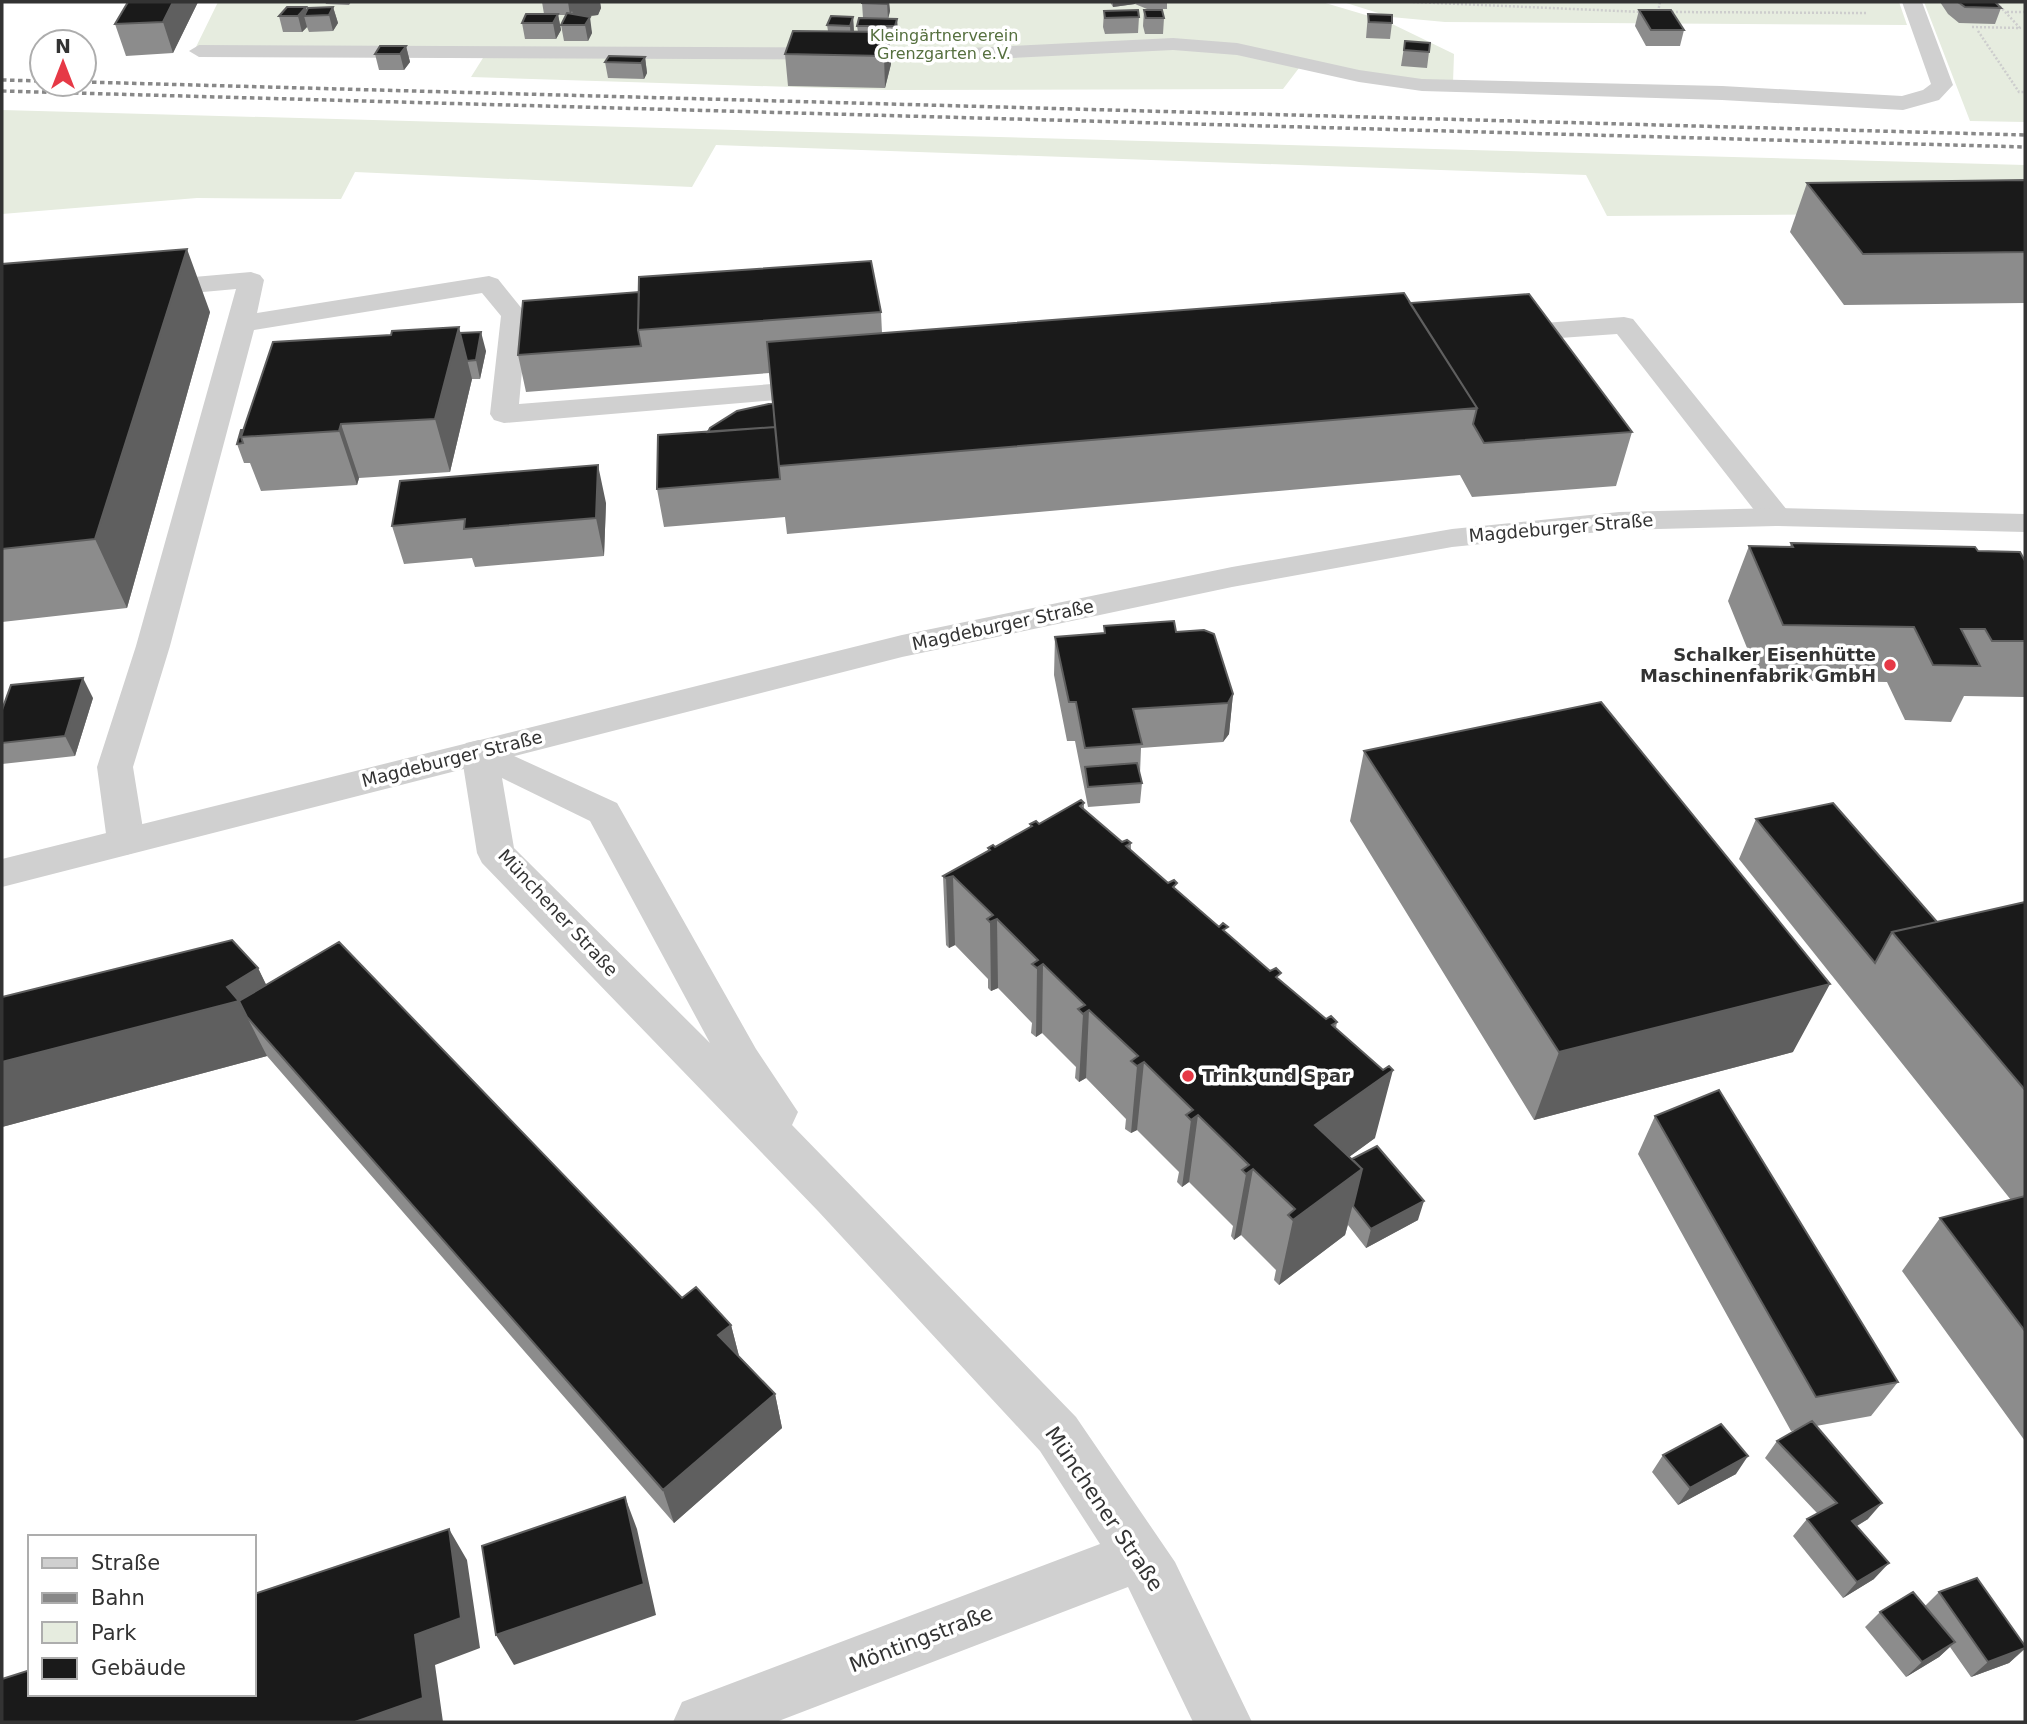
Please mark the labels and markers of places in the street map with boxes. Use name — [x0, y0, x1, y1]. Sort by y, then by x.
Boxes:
place label: Schalker Eisenhütte Maschinenfabrik GmbH — [1640, 644, 1876, 686]
marker: Schalker Eisenhütte Maschinenfabrik GmbH — [1882, 657, 1898, 673]
place label: Trink und Spar — [1202, 1065, 1350, 1086]
marker: Trink und Spar — [1180, 1068, 1196, 1084]

